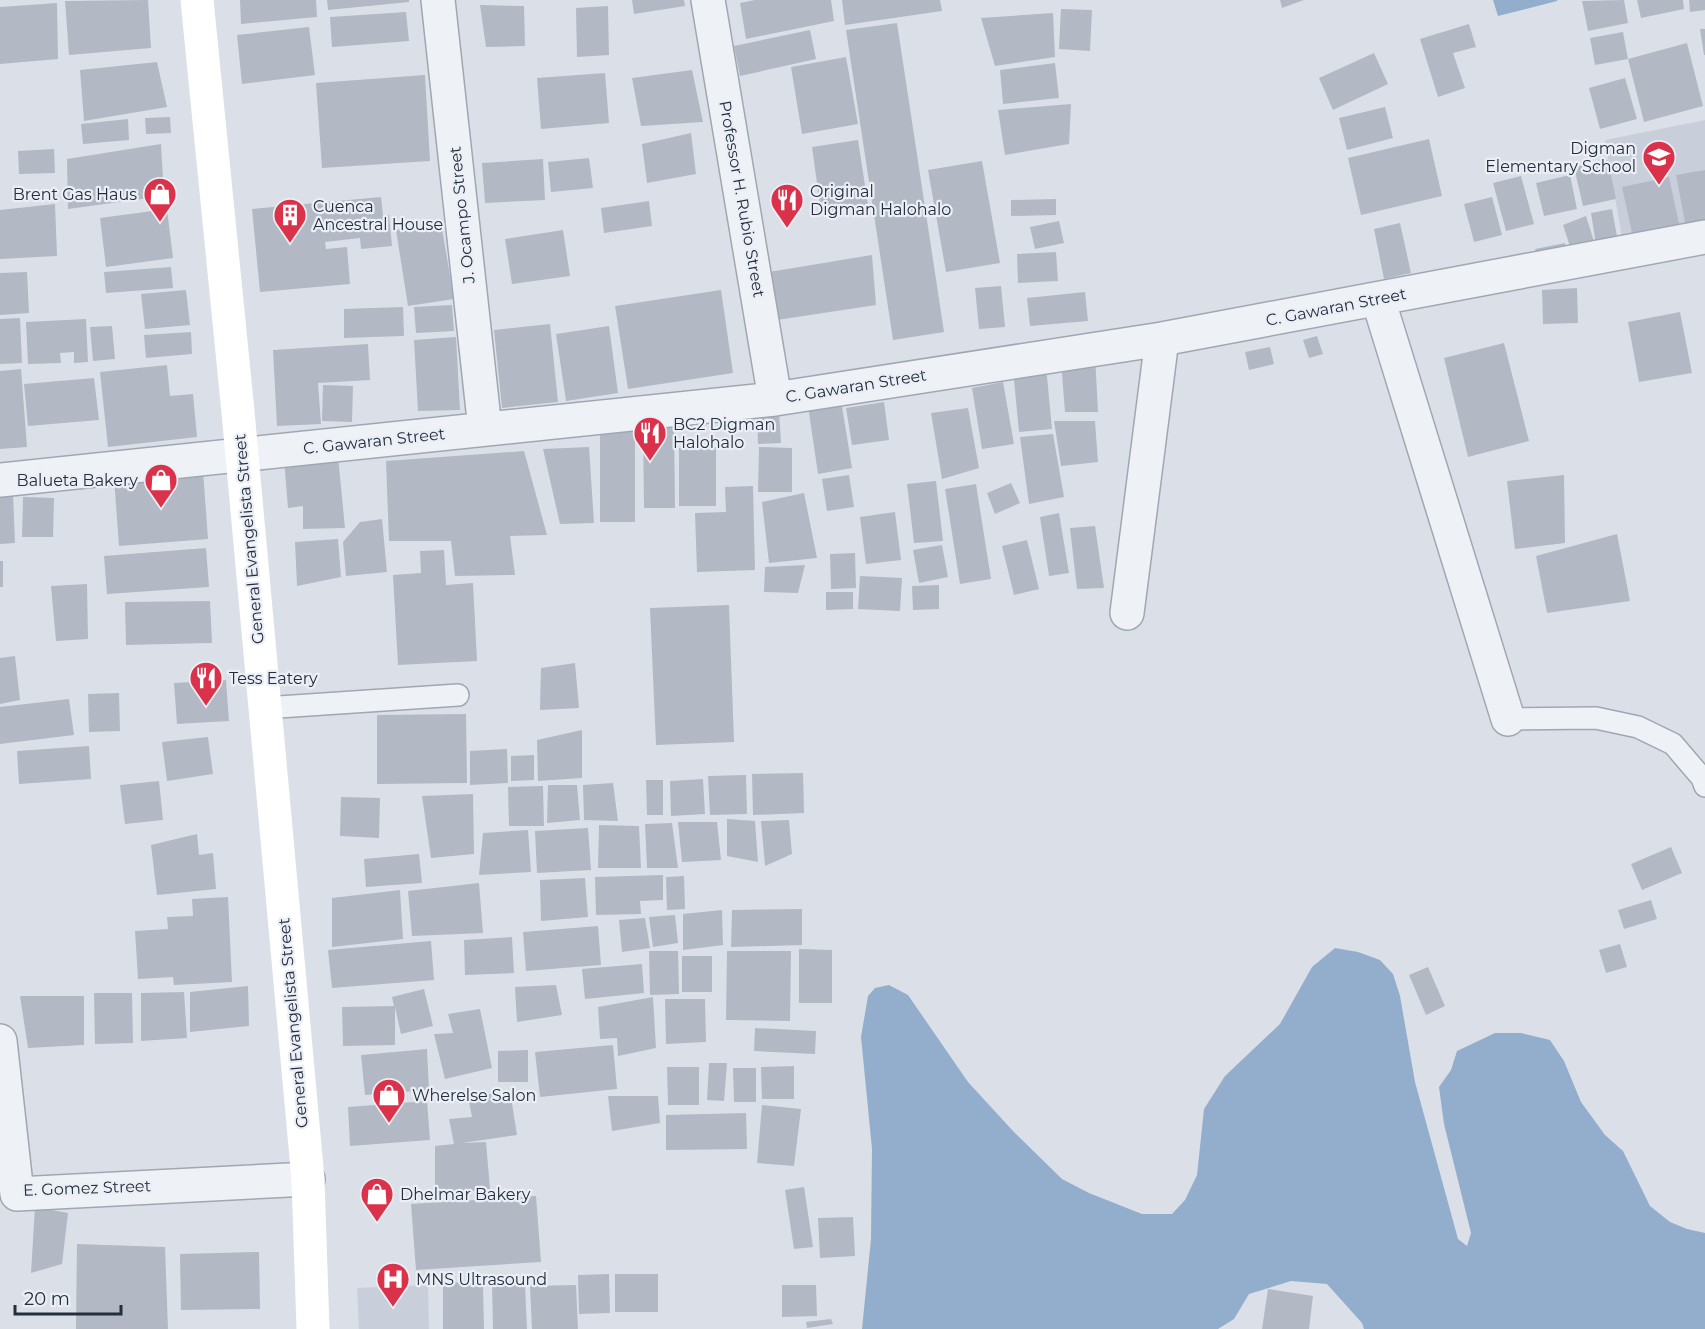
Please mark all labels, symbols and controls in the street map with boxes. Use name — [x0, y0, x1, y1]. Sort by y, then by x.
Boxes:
street label: Professor H. Rubio Street — [715, 99, 769, 299]
place label: Digman Elementary School — [1485, 139, 1636, 176]
school or university icon: Digman Elementary School — [1641, 139, 1677, 186]
street label: J. Ocampo Street — [445, 145, 479, 285]
shop icon: Brent Gas Haus — [142, 176, 178, 223]
restaurant icon: Original Digman Halohalo — [769, 182, 805, 229]
place label: Original Digman Halohalo — [810, 182, 951, 219]
place label: Brent Gas Haus — [13, 185, 137, 204]
building icon: Cuenca Ancestral House — [272, 197, 308, 244]
place label: Cuenca Ancestral House — [313, 197, 443, 234]
street label: C. Gawaran Street — [1264, 284, 1408, 330]
street label: C. Gawaran Street — [784, 365, 928, 407]
restaurant icon: BC2 Digman Halohalo — [632, 415, 668, 462]
place label: BC2 Digman Halohalo — [673, 415, 775, 452]
street label: C. Gawaran Street — [302, 424, 446, 458]
street label: General Evangelista Street — [230, 433, 268, 645]
shop icon: Balueta Bakery — [143, 462, 179, 509]
place label: Balueta Bakery — [17, 471, 138, 490]
restaurant icon: Tess Eatery — [188, 660, 224, 707]
place label: Tess Eatery — [229, 669, 318, 688]
street label: General Evangelista Street — [274, 917, 312, 1129]
shop icon: Wherelse Salon — [371, 1077, 407, 1124]
place label: Wherelse Salon — [412, 1086, 536, 1105]
street label: E. Gomez Street — [23, 1176, 152, 1200]
shop icon: Dhelmar Bakery — [359, 1176, 395, 1223]
place label: Dhelmar Bakery — [400, 1185, 531, 1204]
hospital icon: MNS Ultrasound — [375, 1261, 411, 1308]
place label: MNS Ultrasound — [416, 1270, 547, 1289]
scale bar — [15, 1278, 122, 1316]
text: 20 m — [24, 1288, 70, 1310]

